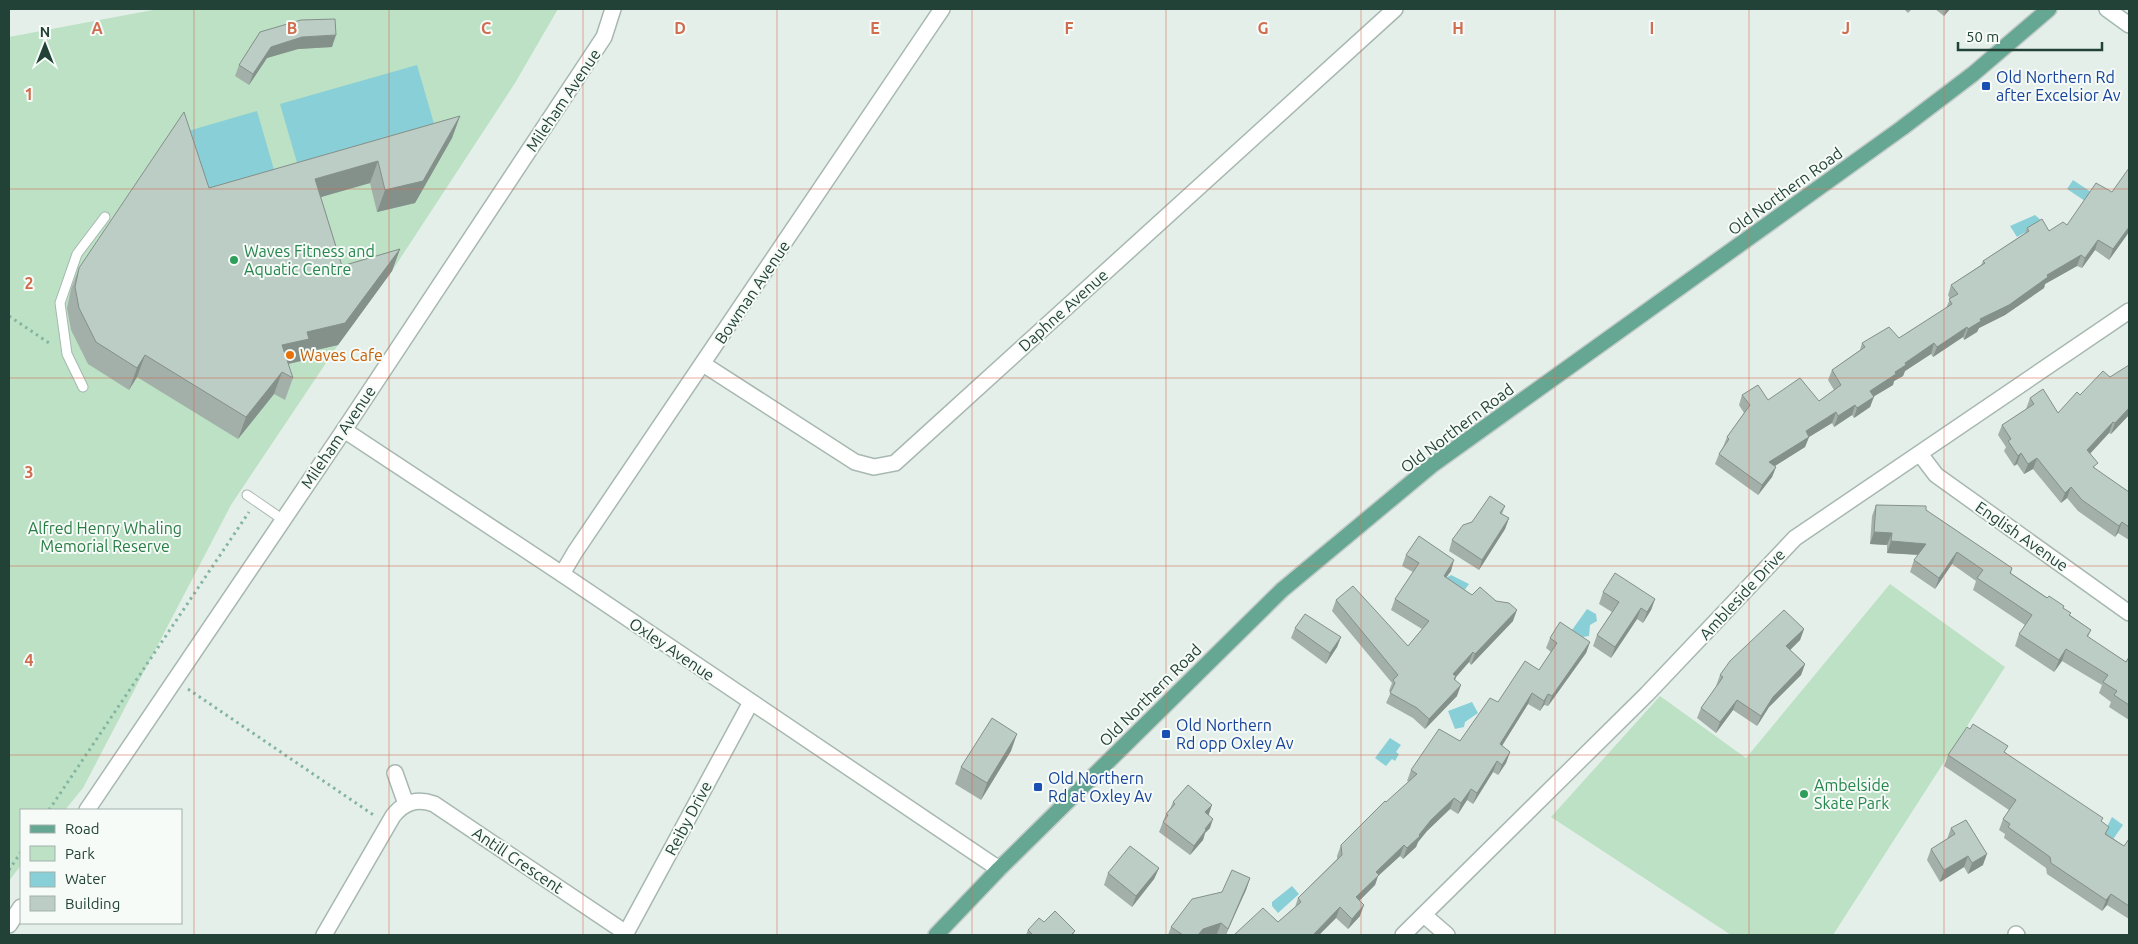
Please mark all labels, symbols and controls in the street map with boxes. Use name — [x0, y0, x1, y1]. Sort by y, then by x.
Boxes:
text: A — [91, 19, 103, 37]
text: B — [287, 19, 297, 37]
text: C — [481, 19, 491, 37]
text: D — [674, 19, 686, 37]
text: E — [870, 19, 880, 37]
text: F — [1065, 19, 1074, 37]
text: G — [1257, 19, 1269, 37]
text: H — [1452, 19, 1464, 37]
text: I — [1650, 19, 1654, 37]
text: J — [1842, 19, 1850, 37]
north arrow — [20, 20, 70, 70]
scale bar — [1958, 20, 2102, 52]
text: N — [40, 24, 50, 40]
text: 50 m — [1966, 28, 1999, 45]
street label: Mileham Avenue — [522, 45, 604, 155]
place label: Old Northern Rd after Excelsior Av — [1996, 68, 2121, 104]
marker: Old Northern Rd after Excelsior Av — [1980, 80, 1992, 92]
text: 1 — [24, 85, 34, 103]
street label: Old Northern Road — [1725, 144, 1845, 238]
street label: Bowman Avenue — [711, 237, 793, 347]
place label: Waves Fitness and Aquatic Centre — [244, 242, 375, 278]
marker: Waves Fitness and Aquatic Centre — [228, 254, 240, 266]
street label: Daphne Avenue — [1015, 265, 1111, 355]
text: 2 — [24, 274, 34, 292]
place label: Waves Cafe — [300, 346, 383, 364]
marker: Waves Cafe — [284, 349, 296, 361]
street label: Old Northern Road — [1397, 380, 1517, 476]
street label: Mileham Avenue — [297, 382, 379, 492]
text: 3 — [24, 463, 34, 481]
street label: English Avenue — [1972, 497, 2072, 575]
park label: Alfred Henry Whaling Memorial Reserve — [28, 519, 182, 555]
street label: Ambleside Drive — [1695, 545, 1789, 643]
street label: Oxley Avenue — [626, 614, 718, 684]
street label: Old Northern Road — [1095, 640, 1205, 750]
text: 4 — [24, 651, 34, 669]
place label: Old Northern Rd opp Oxley Av — [1176, 716, 1294, 752]
marker: Old Northern Rd opp Oxley Av — [1160, 728, 1172, 740]
place label: Old Northern Rd at Oxley Av — [1048, 769, 1152, 805]
place label: Ambelside Skate Park — [1814, 776, 1890, 812]
street label: Reiby Drive — [661, 778, 715, 858]
marker: Old Northern Rd at Oxley Av — [1032, 781, 1044, 793]
marker: Ambelside Skate Park — [1798, 788, 1810, 800]
legend — [20, 809, 182, 924]
text: Road — [65, 820, 100, 837]
street label: Antill Crescent — [469, 823, 567, 897]
text: Park — [65, 845, 95, 862]
text: Water — [65, 870, 106, 887]
text: Building — [65, 895, 120, 912]

